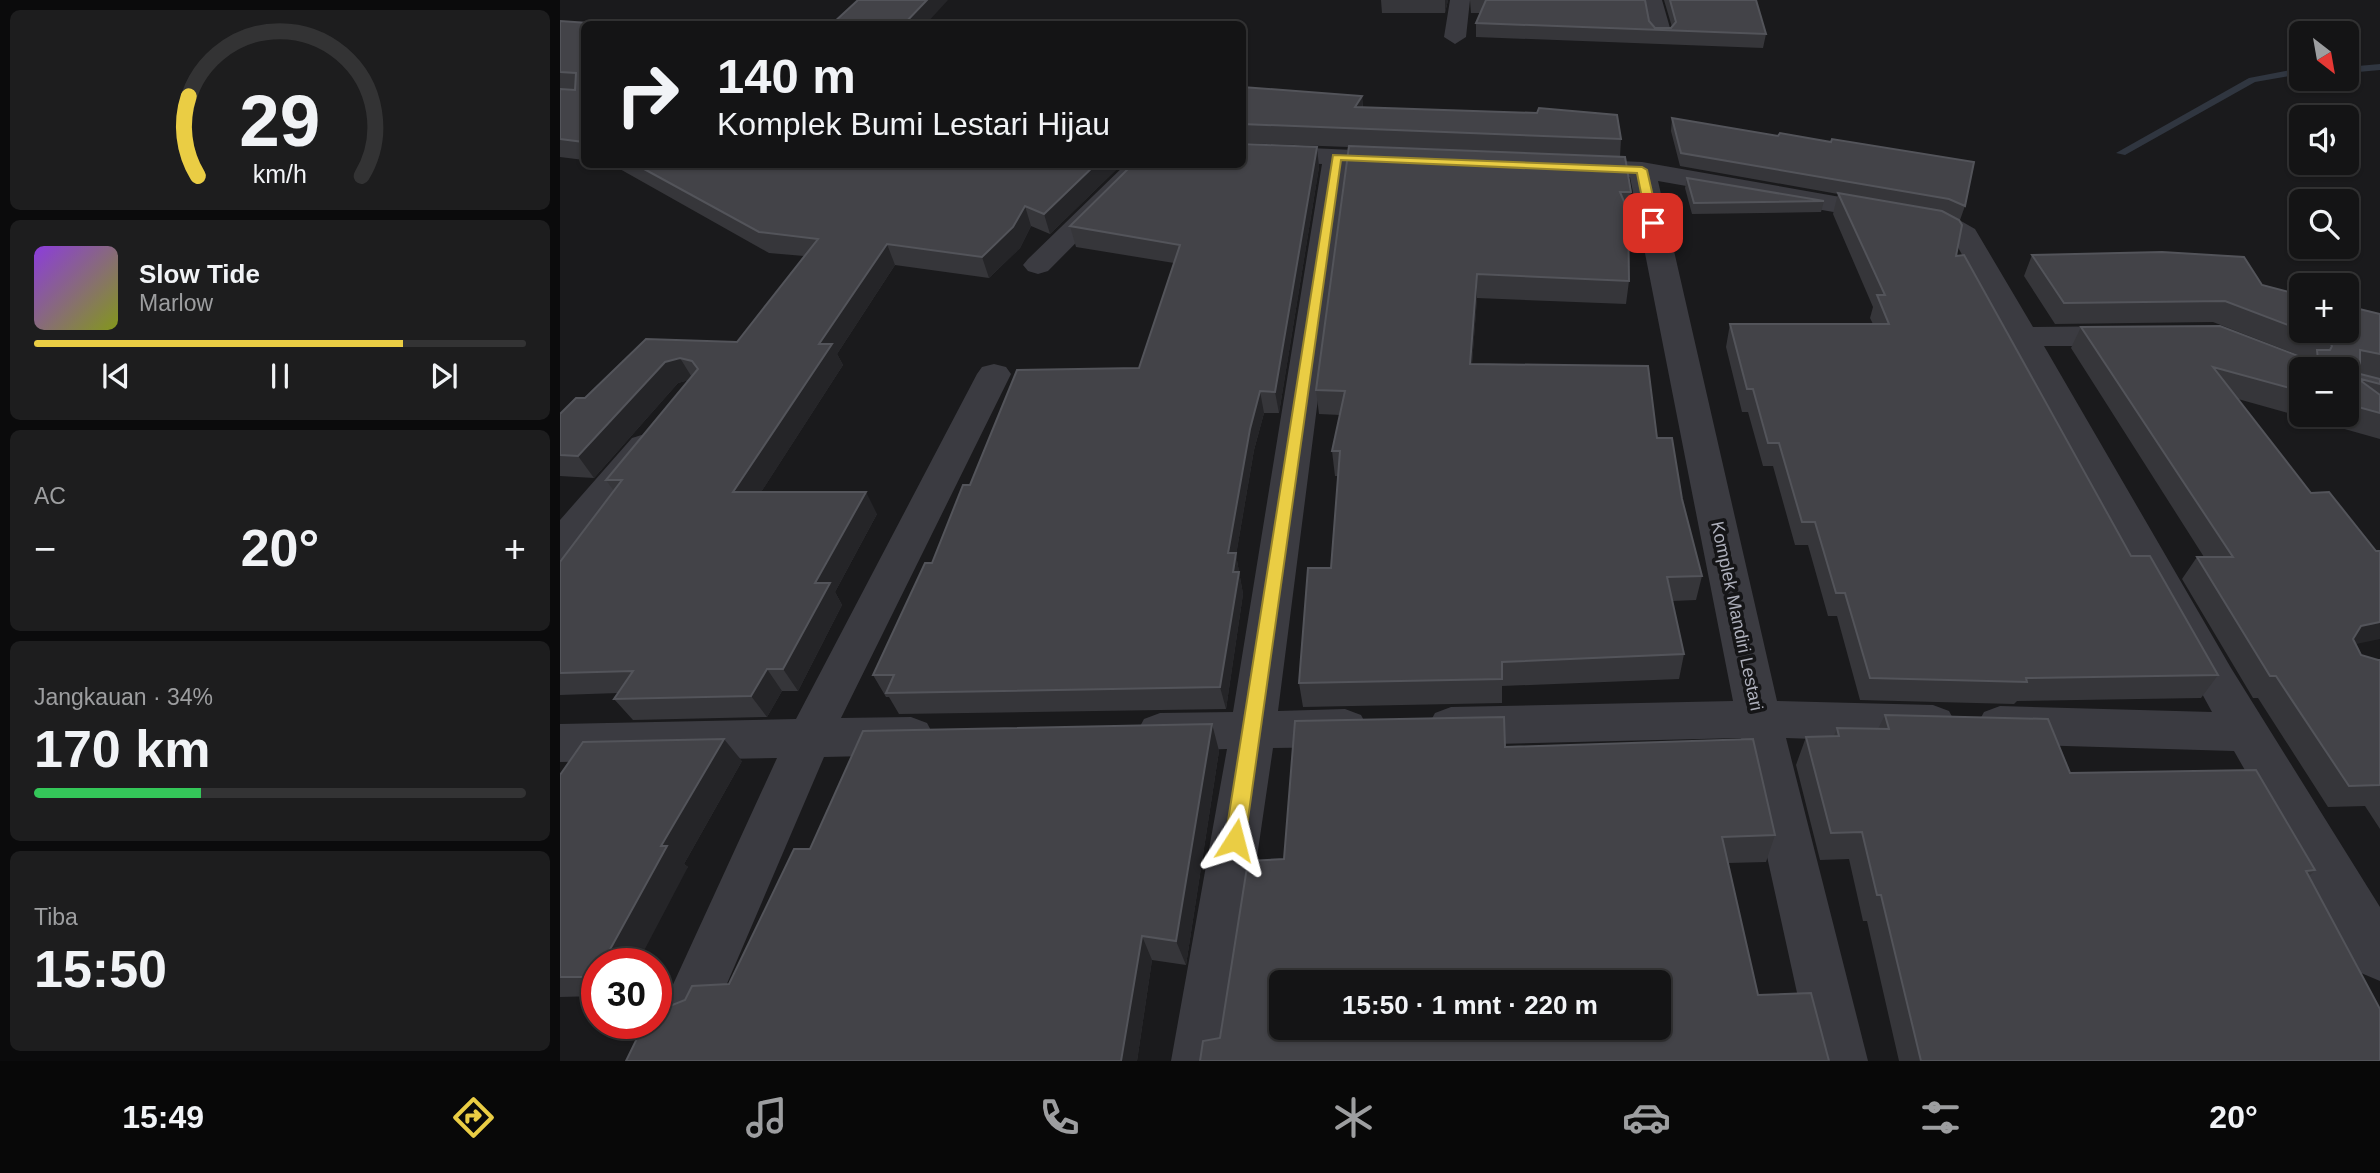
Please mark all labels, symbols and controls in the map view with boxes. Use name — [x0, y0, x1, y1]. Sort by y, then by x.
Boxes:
north arrow — [2289, 21, 2359, 91]
map controls — [2289, 21, 2359, 427]
icon: right — [602, 49, 693, 140]
text: 140 m — [717, 49, 856, 103]
text: 29 — [240, 80, 320, 161]
button: sound — [2289, 105, 2359, 175]
text: Komplek Bumi Lestari Hijau — [717, 106, 1110, 142]
text: km/h — [253, 160, 307, 188]
button: search — [2289, 189, 2359, 259]
pin — [1623, 193, 1683, 253]
icon: arrive — [1634, 204, 1672, 242]
text: Slow Tide — [139, 259, 260, 289]
button: + — [2289, 273, 2359, 343]
text: Marlow — [139, 290, 213, 316]
icon: previous — [97, 357, 135, 395]
icon: pause — [261, 357, 299, 395]
icon: next — [425, 357, 463, 395]
button: − — [2289, 357, 2359, 427]
text: AC — [34, 483, 66, 509]
text: 20° — [241, 519, 319, 577]
street label: Komplek Mandiri Lestari — [1707, 519, 1767, 713]
text: − — [34, 528, 56, 570]
text: + — [504, 528, 526, 570]
text: Jangkauan · 34% — [34, 684, 213, 710]
text: 170 km — [34, 720, 210, 778]
position arrow — [1198, 803, 1272, 877]
text: Tiba — [34, 904, 78, 930]
text: 15:50 — [34, 940, 167, 998]
speed limit sign: 30 — [581, 948, 672, 1039]
text: 15:50 · 1 mnt · 220 m — [1342, 990, 1598, 1020]
icon: directions — [449, 1093, 498, 1142]
icon: music — [742, 1093, 791, 1142]
icon: phone — [1035, 1093, 1084, 1142]
icon: climate — [1329, 1093, 1378, 1142]
icon: car — [1622, 1093, 1671, 1142]
icon: filters — [1916, 1093, 1965, 1142]
text: 15:49 — [122, 1099, 204, 1135]
text: 20° — [2209, 1099, 2258, 1135]

